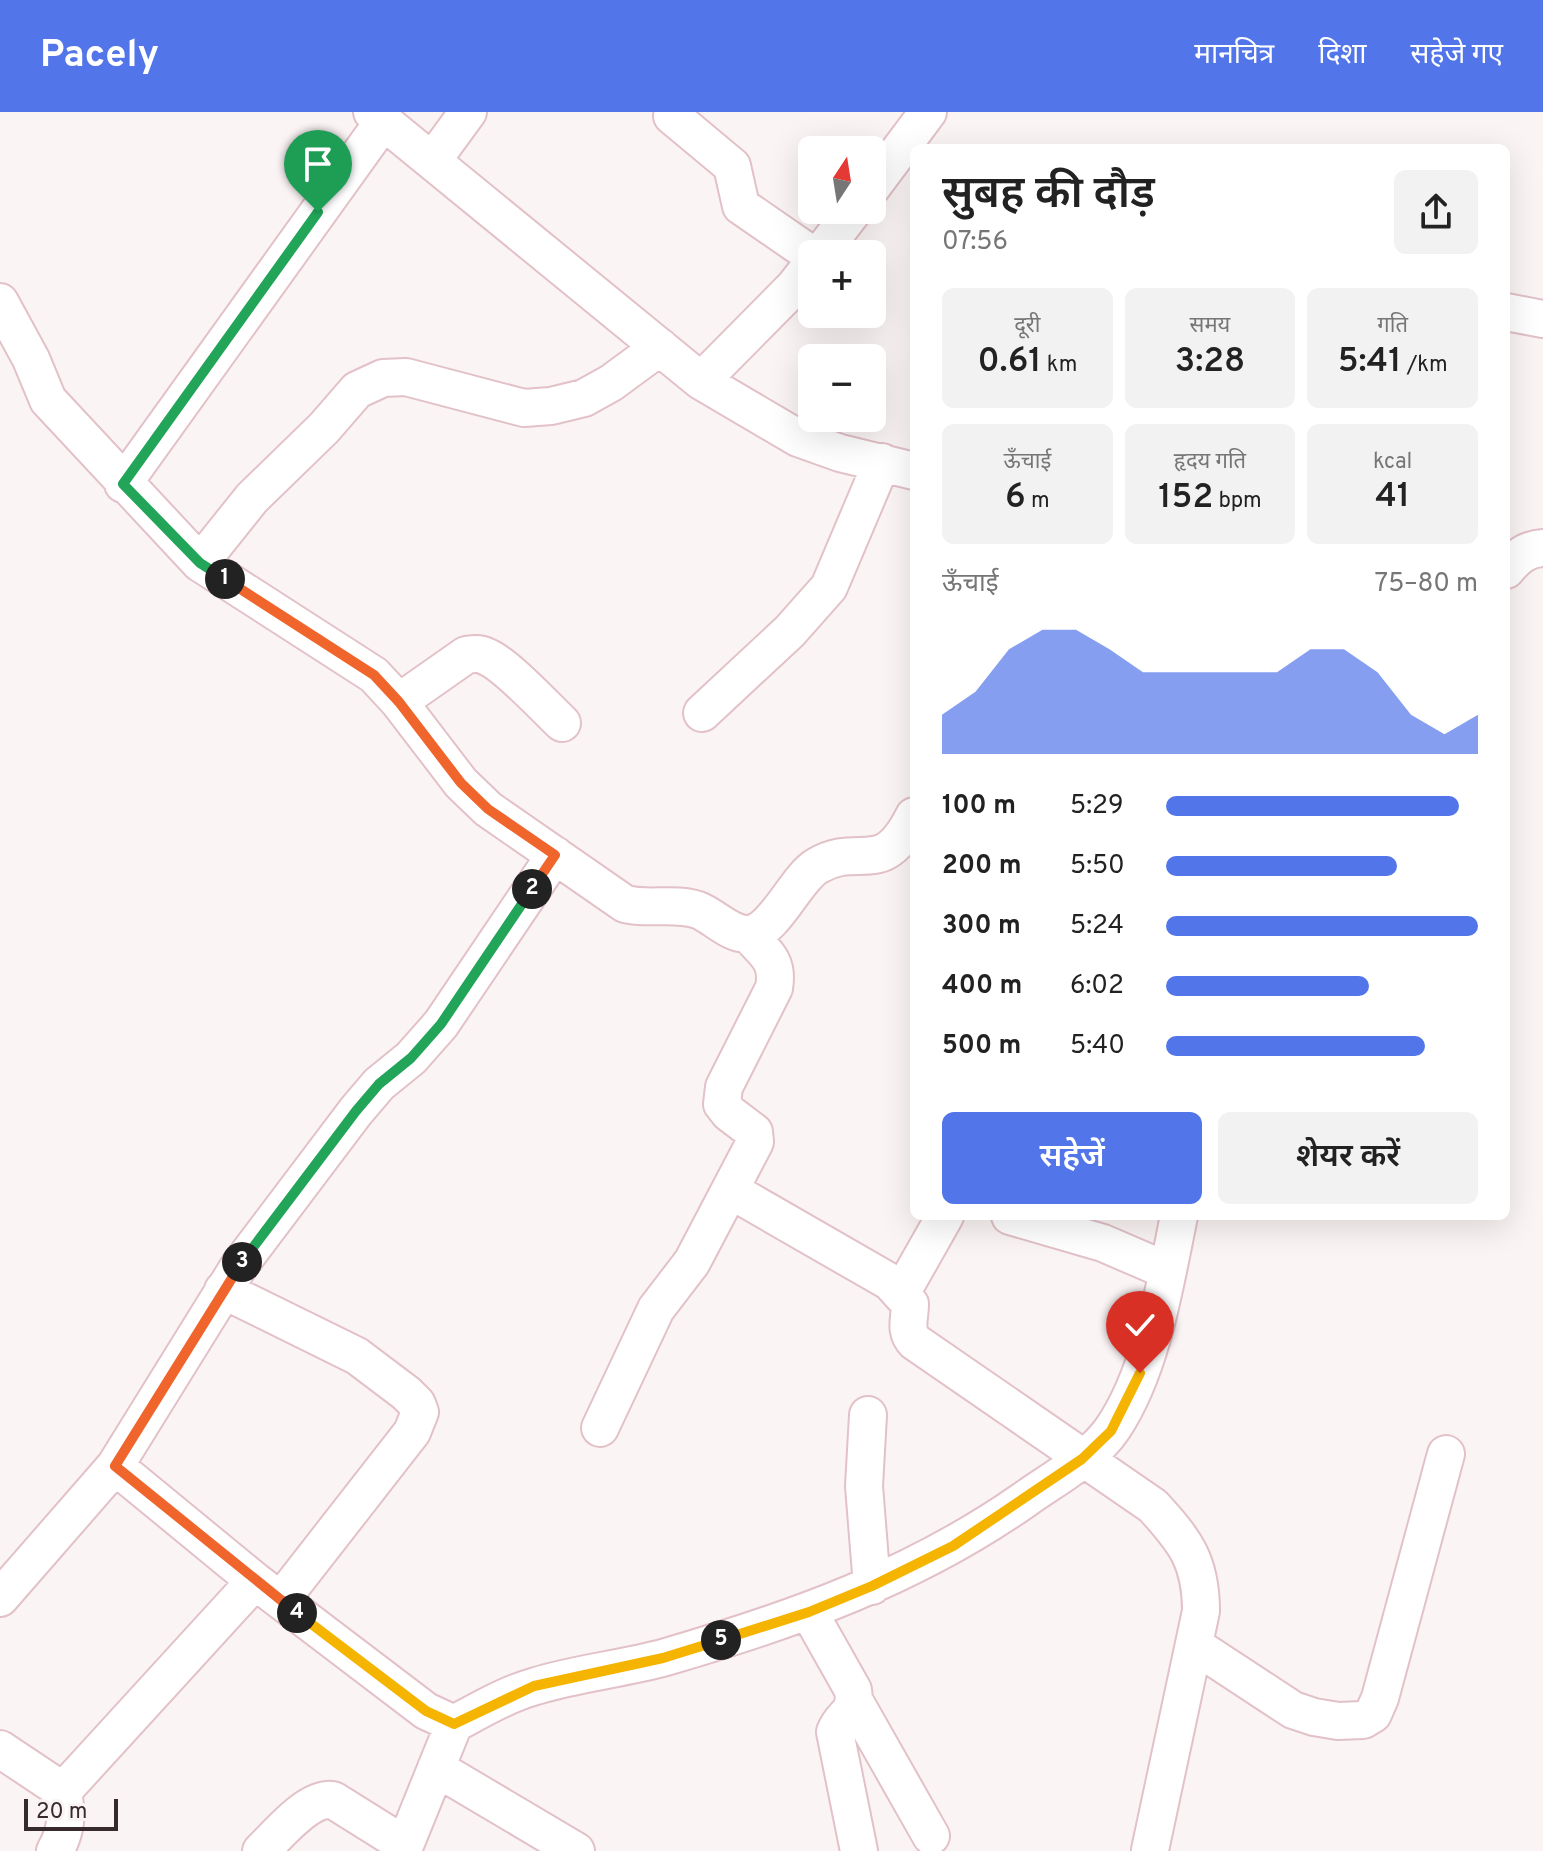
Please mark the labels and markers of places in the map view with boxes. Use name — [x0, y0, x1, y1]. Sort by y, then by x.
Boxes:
pin — [284, 130, 352, 212]
pin: 1 — [205, 559, 245, 599]
pin: 2 — [512, 869, 552, 909]
pin: 3 — [222, 1242, 262, 1282]
pin — [1106, 1291, 1174, 1373]
pin: 4 — [277, 1593, 317, 1633]
pin: 5 — [701, 1620, 741, 1660]

